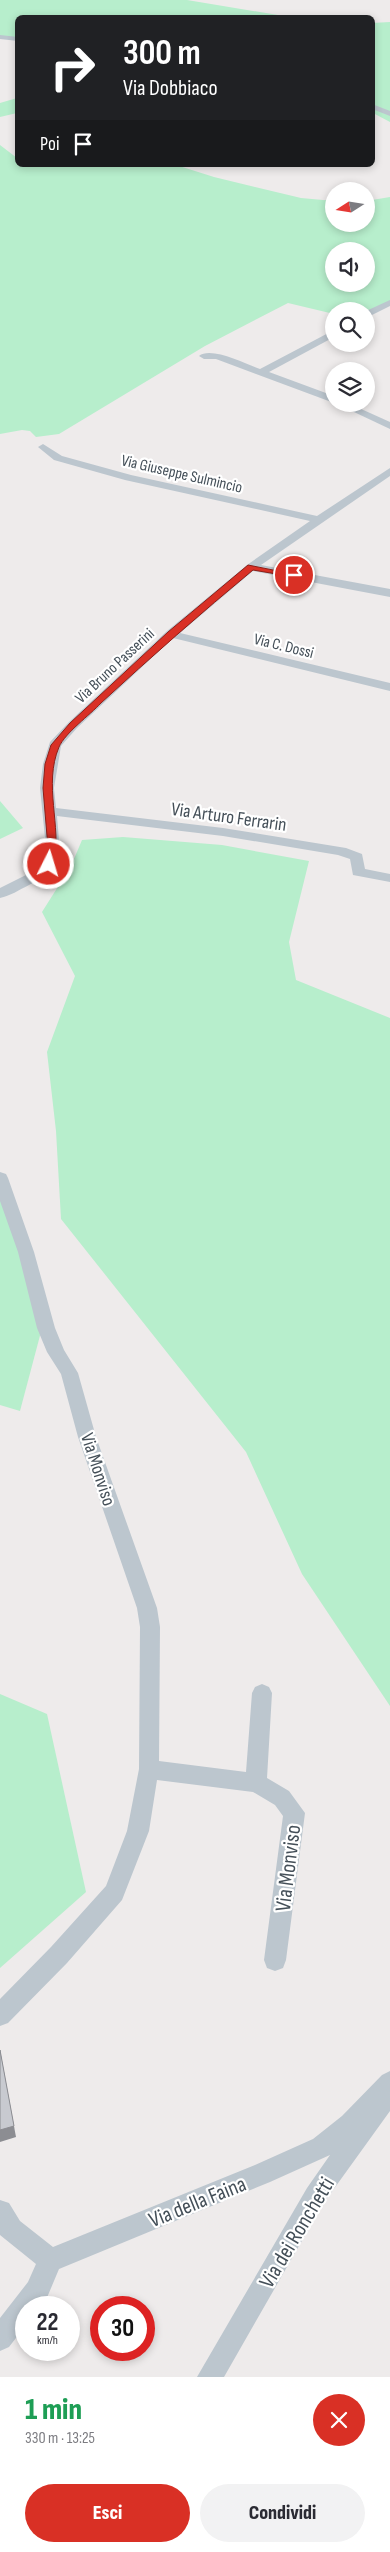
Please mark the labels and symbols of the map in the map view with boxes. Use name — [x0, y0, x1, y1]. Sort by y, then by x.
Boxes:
north arrow — [325, 182, 375, 232]
street label: Via Giuseppe Sulmincio — [119, 451, 244, 498]
pin — [273, 554, 315, 596]
street label: Via Bruno Passerini — [72, 625, 159, 708]
street label: Via C. Dossi — [252, 630, 316, 663]
street label: Via Arturo Ferrarin — [170, 798, 288, 837]
position arrow — [22, 837, 74, 889]
street label: Via Monviso — [75, 1430, 120, 1509]
street label: Via Monviso — [270, 1823, 307, 1913]
street label: Via della Faina — [145, 2171, 250, 2234]
street label: Via dei Ronchetti — [254, 2172, 341, 2293]
speed limit sign: 30 — [90, 2296, 155, 2361]

